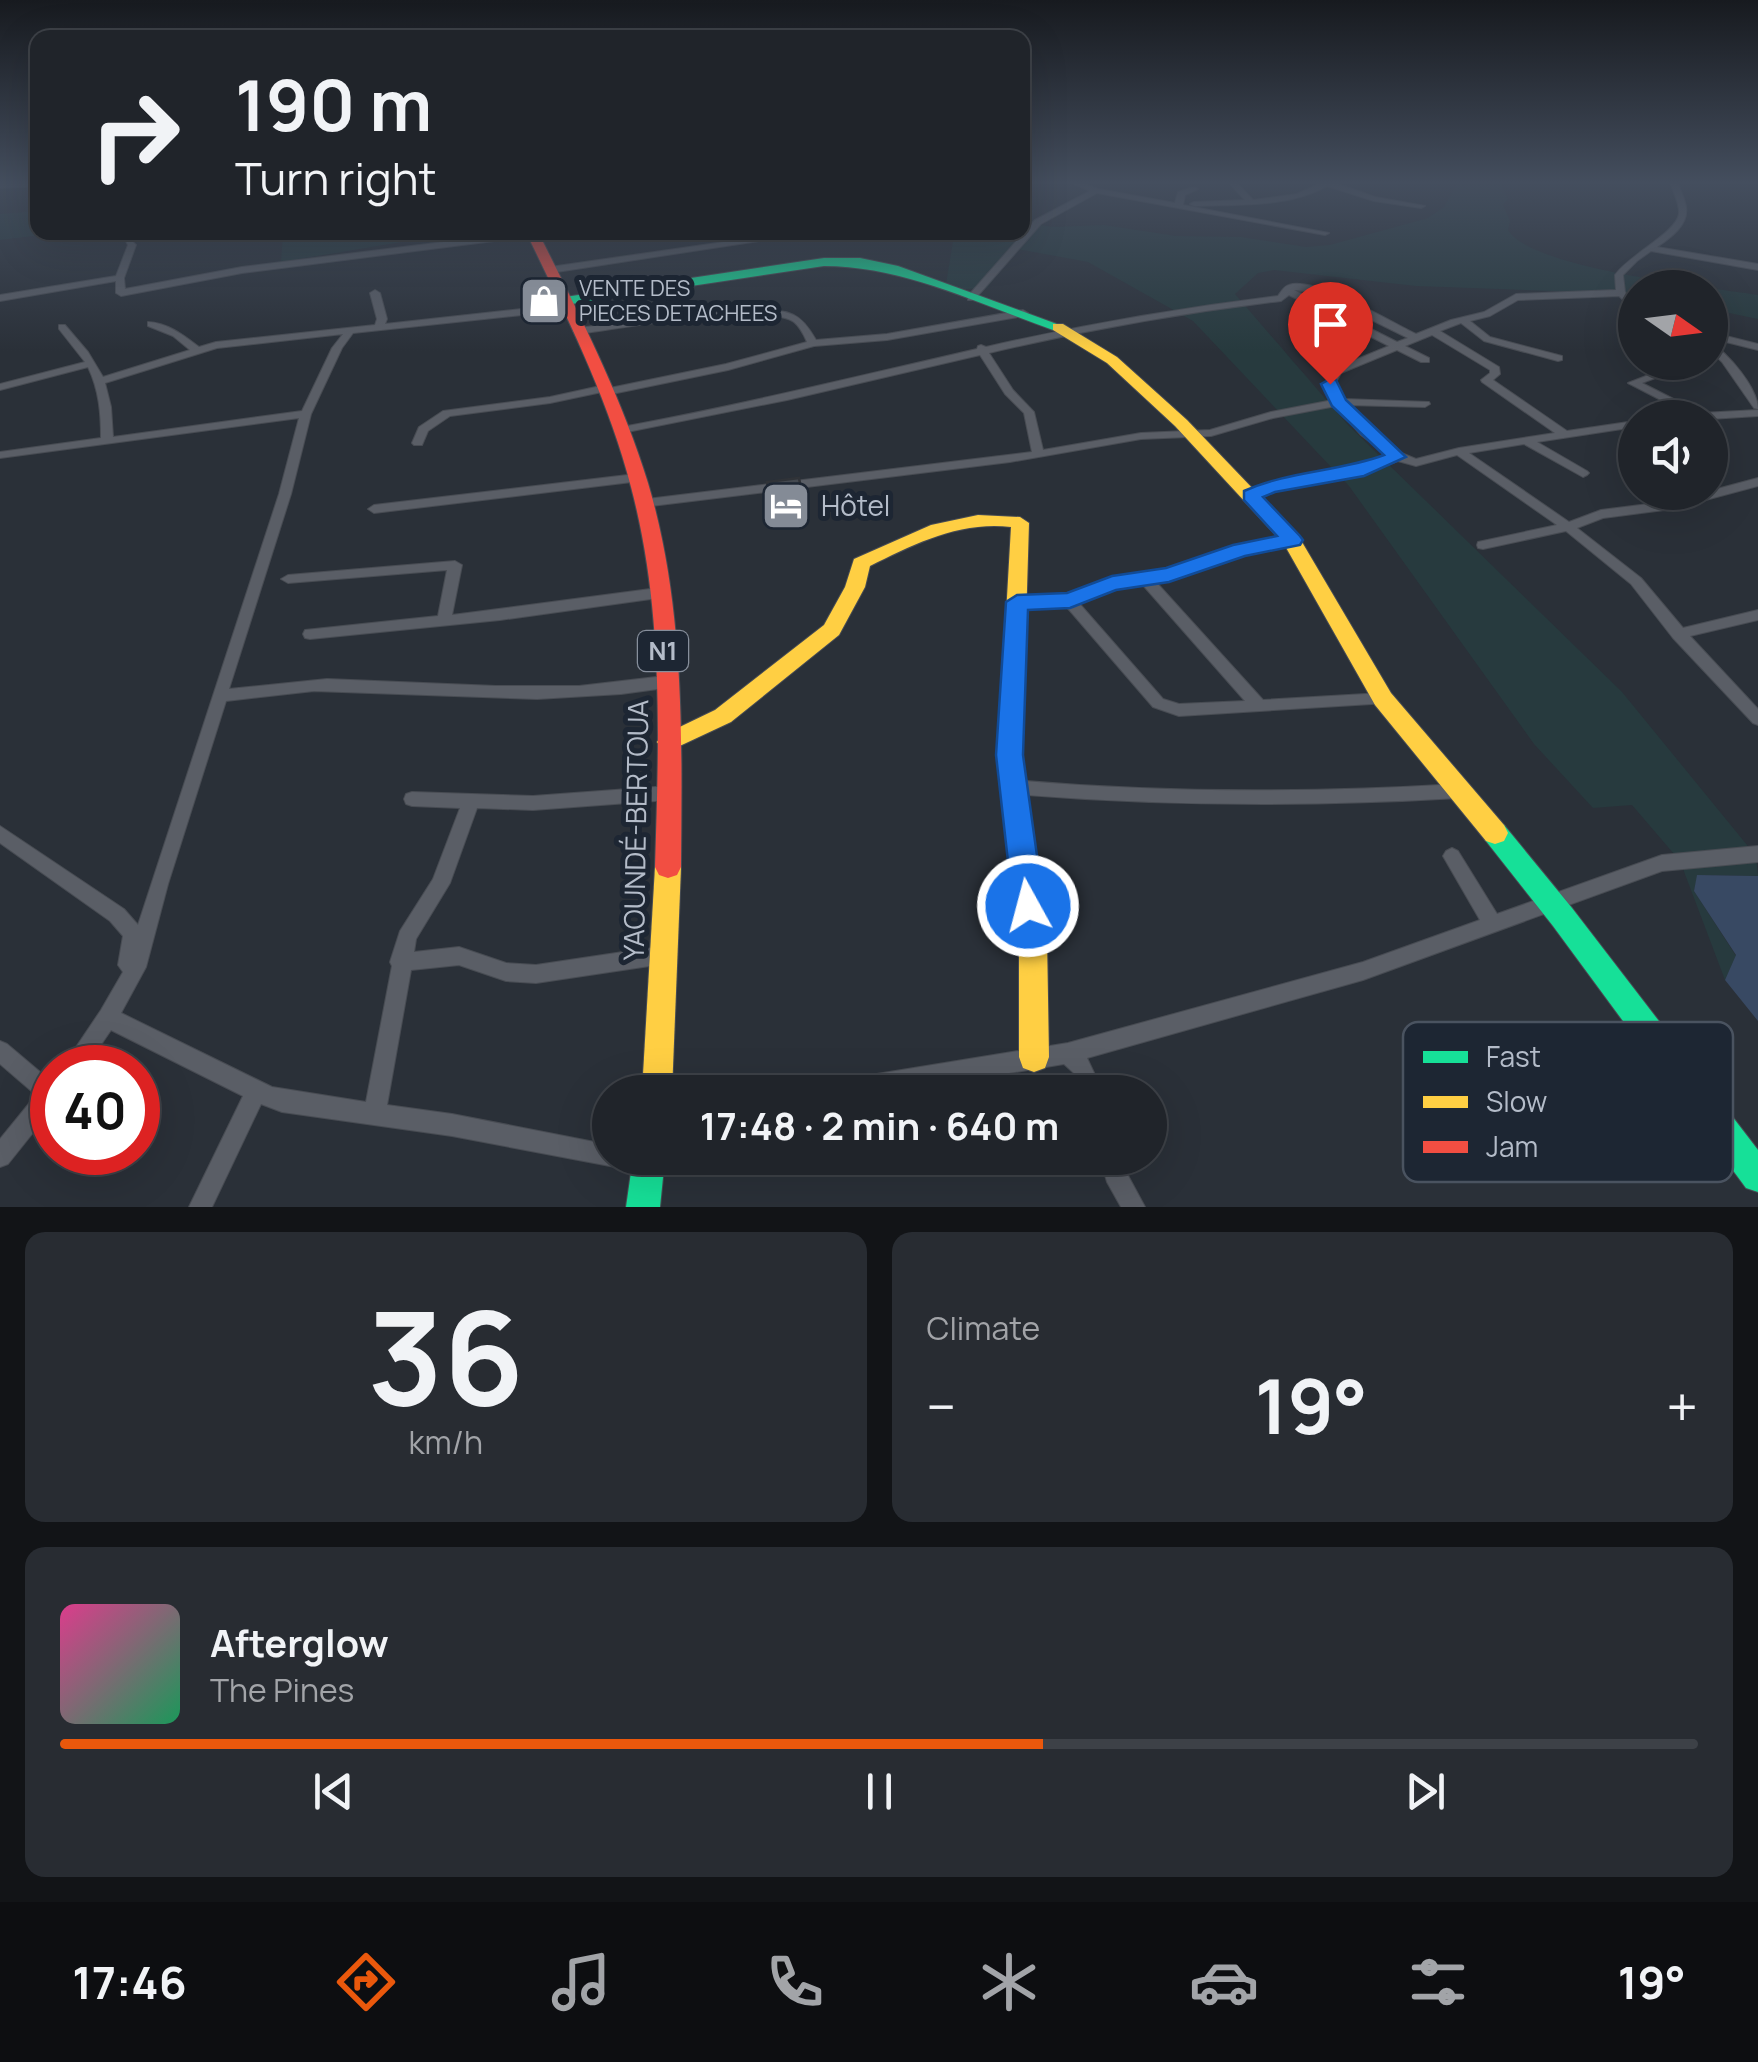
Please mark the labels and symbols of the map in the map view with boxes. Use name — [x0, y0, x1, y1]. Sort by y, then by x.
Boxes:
north arrow — [1618, 270, 1728, 380]
place label: VENTE DES PIECES DETACHEES — [579, 273, 777, 328]
shop icon: VENTE DES PIECES DETACHEES — [518, 275, 570, 327]
pin — [1288, 282, 1373, 385]
hotel icon: Hôtel — [760, 480, 812, 532]
place label: Hôtel — [821, 486, 890, 524]
road number: N1 — [638, 631, 688, 671]
street label: YAOUNDÉ-BERTOUA — [614, 699, 656, 961]
position arrow — [976, 854, 1080, 958]
legend — [1403, 1022, 1733, 1182]
text: Fast — [1486, 1037, 1541, 1075]
speed limit sign: 40 — [30, 1045, 160, 1175]
text: Slow — [1486, 1082, 1547, 1120]
text: Jam — [1486, 1127, 1538, 1165]

